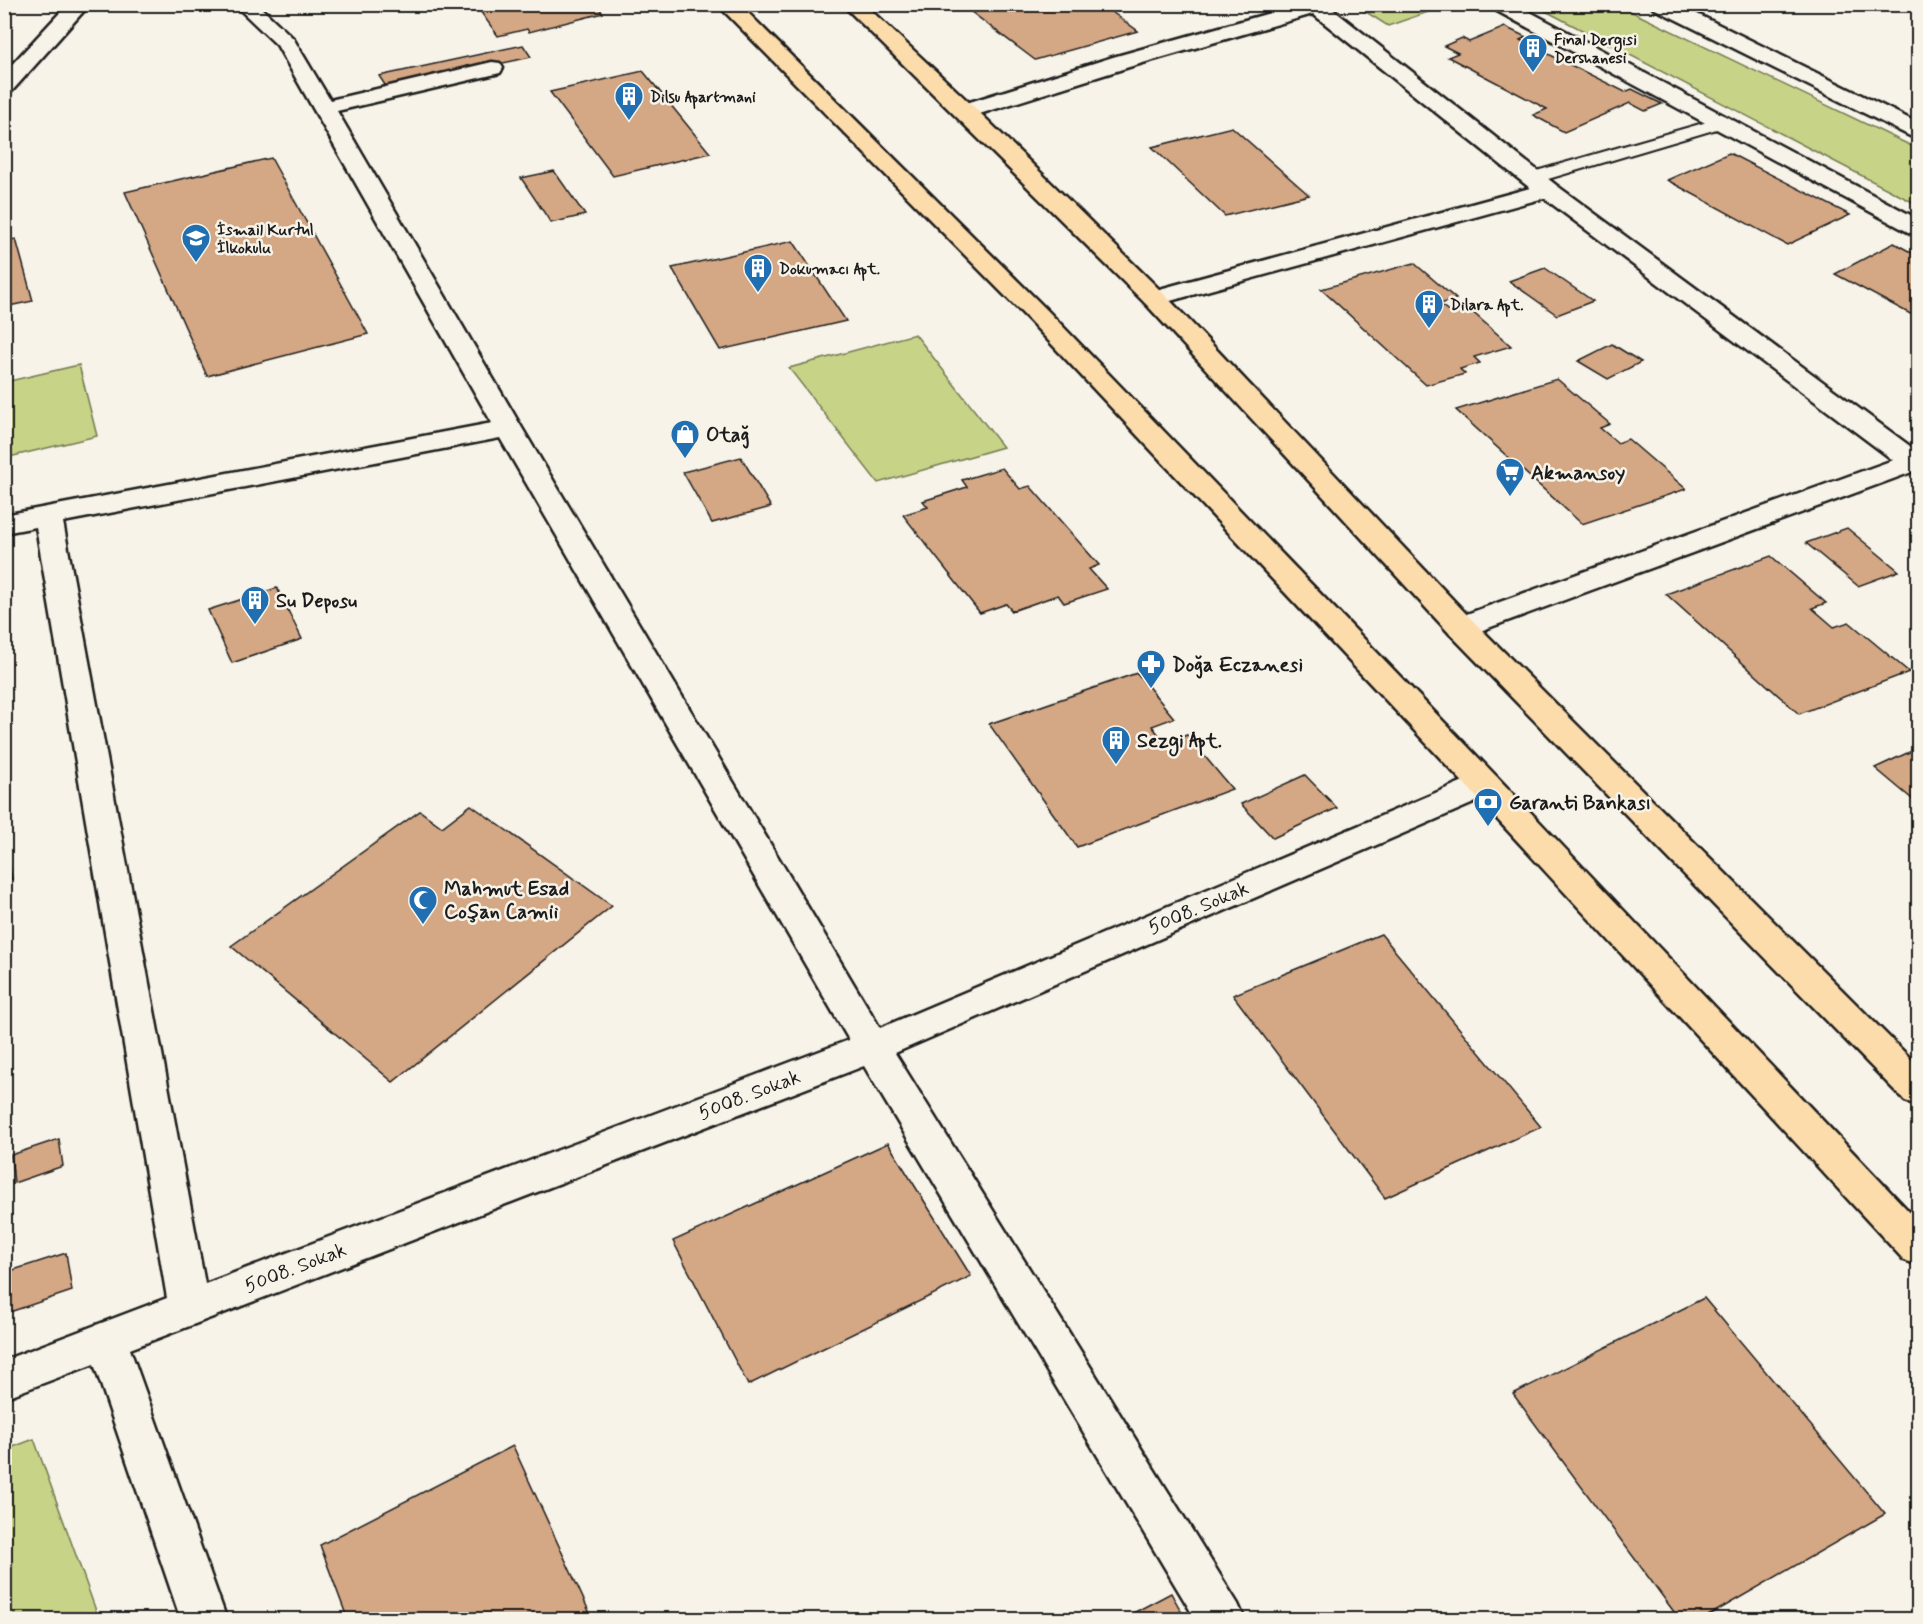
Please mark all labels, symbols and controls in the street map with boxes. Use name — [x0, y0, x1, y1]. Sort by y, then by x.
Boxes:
place label: Final Dergisi Dershanesi — [1554, 30, 1637, 69]
building icon: Final Dergisi Dershanesi — [1517, 32, 1549, 74]
building icon: Dilsu Apartmani — [613, 80, 645, 122]
place label: Dilsu Apartmani — [650, 87, 756, 109]
place label: İsmail Kurtul İlkokulu — [217, 220, 314, 259]
school or university icon: İsmail Kurtul İlkokulu — [180, 222, 212, 264]
building icon: Dokumacı Apt. — [742, 252, 774, 294]
place label: Dokumacı Apt. — [779, 259, 880, 281]
building icon: Dilara Apt. — [1413, 288, 1445, 330]
place label: Dilara Apt. — [1450, 295, 1524, 317]
shop icon: Otağ — [669, 418, 701, 460]
place label: Otağ — [706, 422, 750, 449]
supermarket icon: Akmansoy — [1494, 456, 1526, 498]
place label: Akmansoy — [1531, 460, 1625, 487]
building icon: Su Deposu — [239, 584, 271, 626]
place label: Su Deposu — [276, 588, 357, 615]
pharmacy icon: Doğa Eczanesi — [1135, 648, 1167, 690]
place label: Doğa Eczanesi — [1172, 652, 1303, 679]
building icon: Sezgi Apt. — [1100, 724, 1132, 766]
place label: Sezgi Apt. — [1137, 728, 1222, 757]
bank icon: Garanti Bankası — [1472, 786, 1504, 828]
place label: Garanti Bankası — [1509, 790, 1651, 817]
street label: 5008. Sokak — [1144, 875, 1253, 942]
place label: Mahmut Esad Coşan Camii — [444, 876, 569, 926]
mosque icon: Mahmut Esad Coşan Camii — [407, 884, 439, 926]
street label: 5008. Sokak — [695, 1064, 804, 1127]
street label: 5008. Sokak — [241, 1237, 350, 1300]

